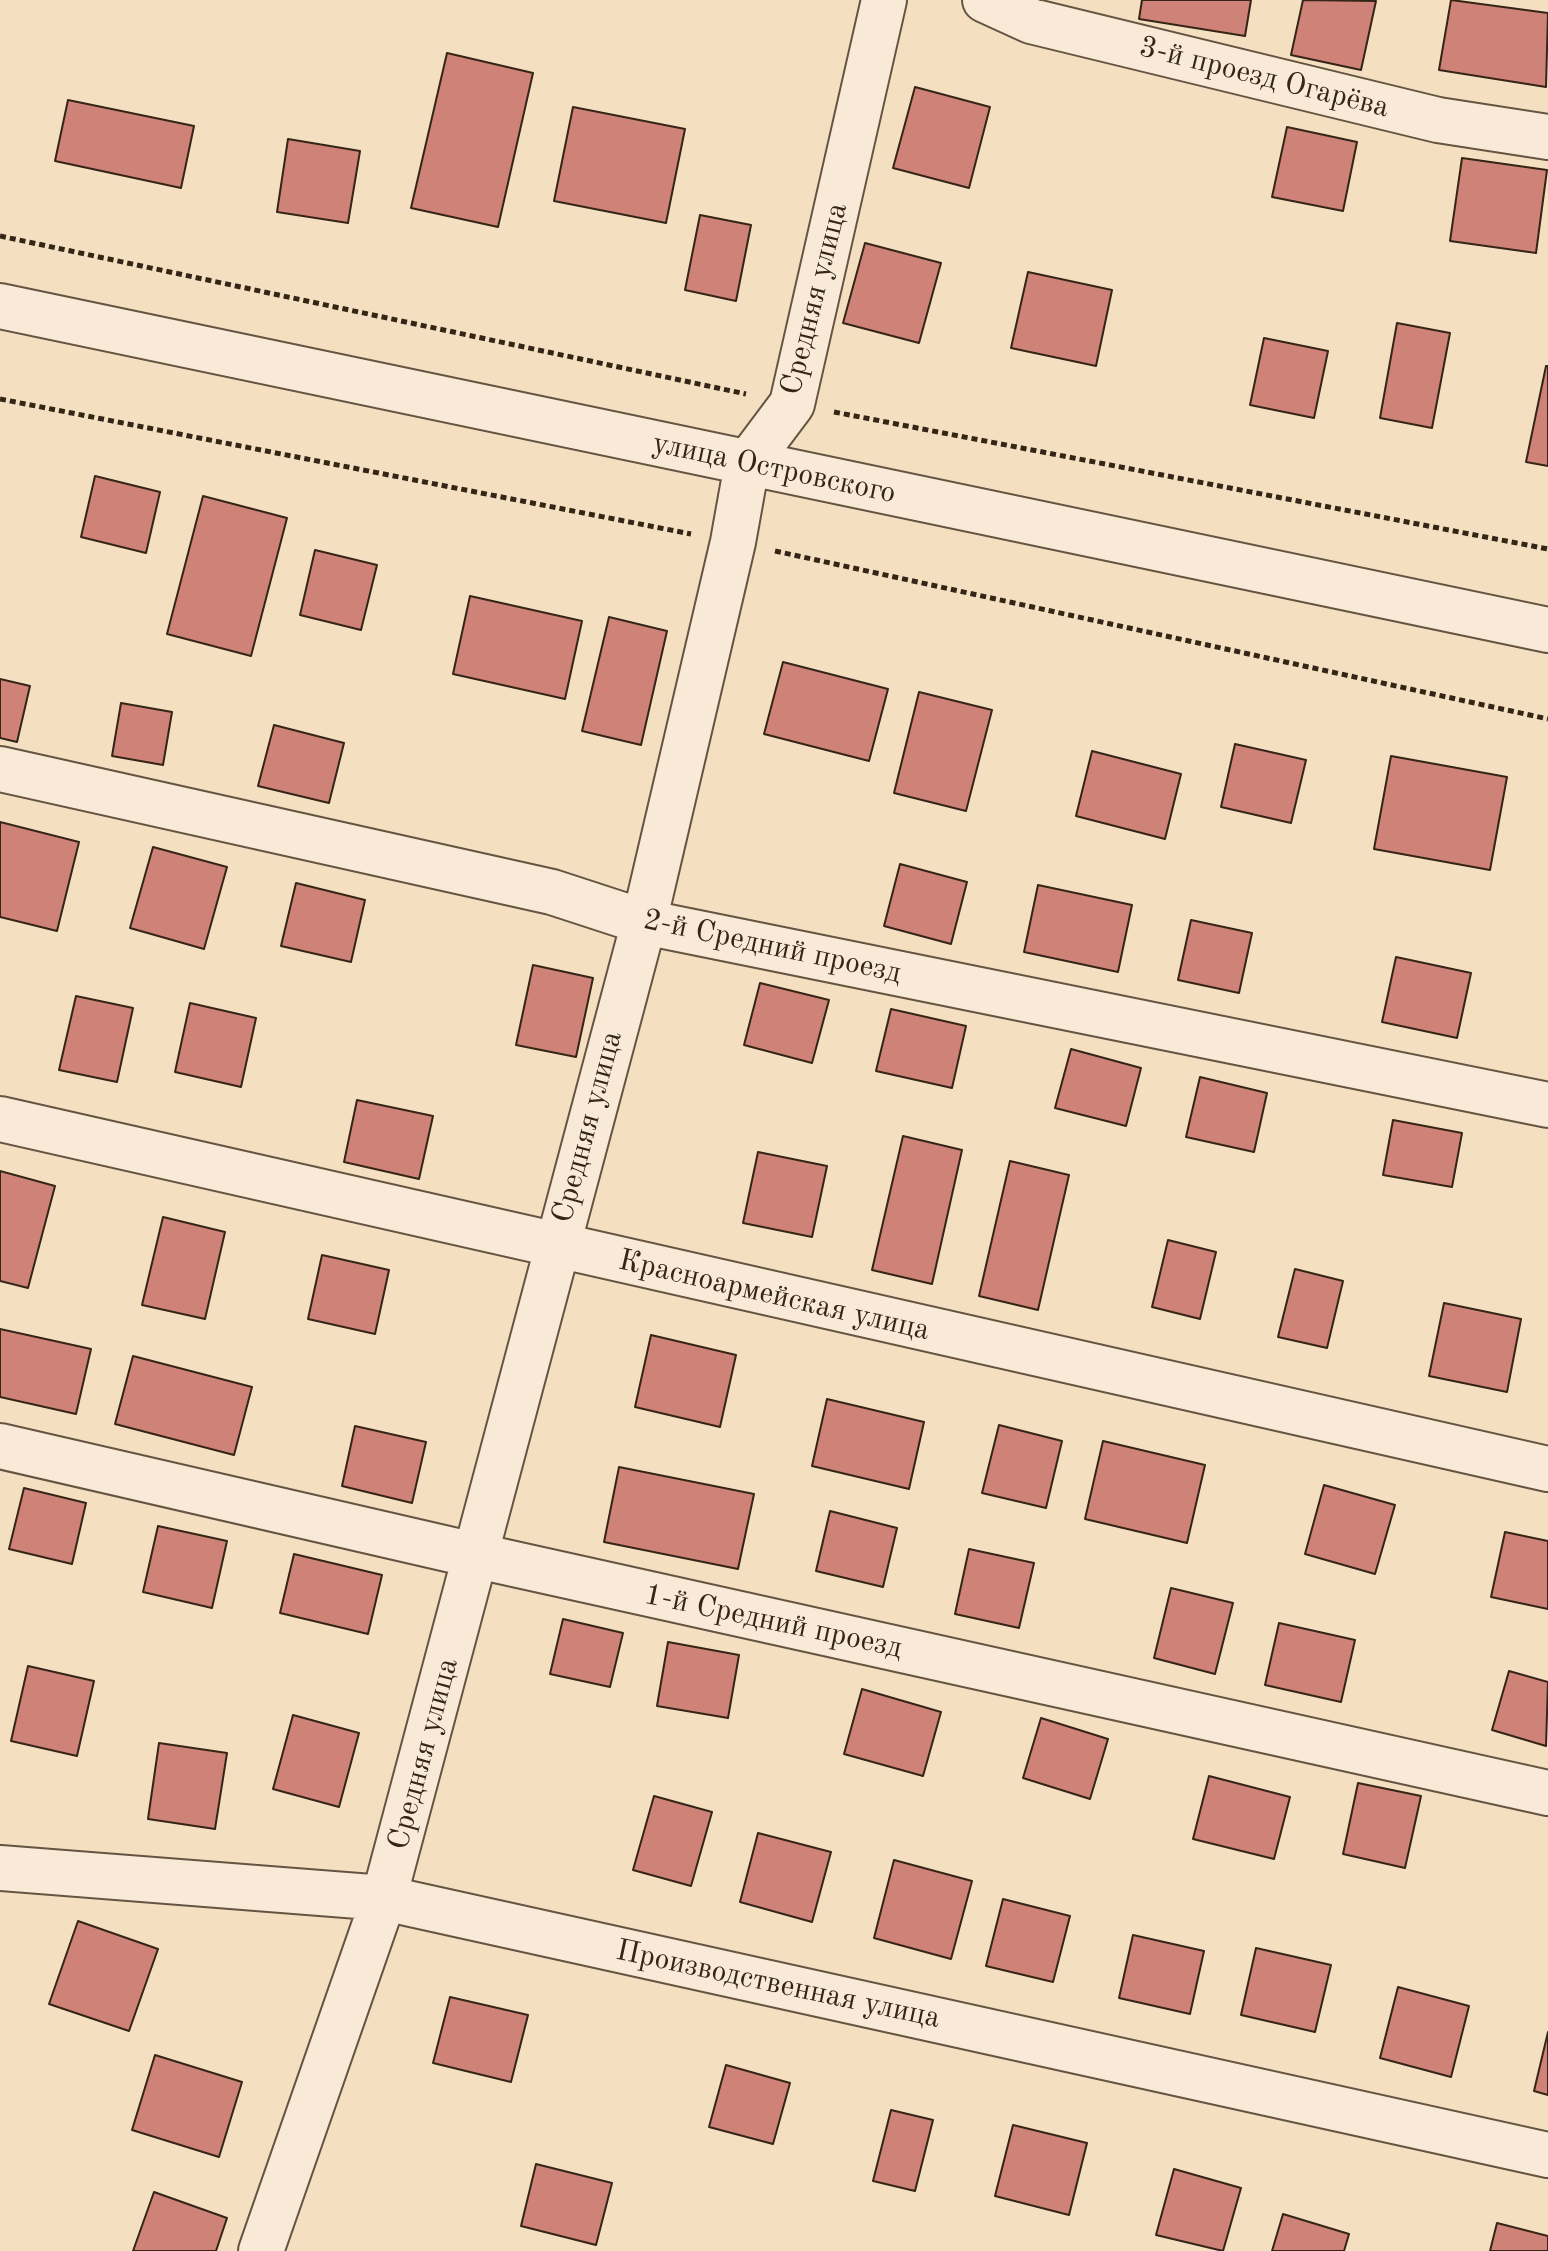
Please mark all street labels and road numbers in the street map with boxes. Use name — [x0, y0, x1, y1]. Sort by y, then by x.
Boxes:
street label: 3-й проезд Огарёва — [1135, 30, 1393, 126]
street label: Средняя улица — [774, 199, 856, 399]
street label: улица Островского — [649, 426, 899, 512]
street label: 2-й Средний проезд — [640, 902, 904, 992]
street label: Средняя улица — [545, 1027, 631, 1227]
street label: Красноармейская улица — [615, 1243, 933, 1349]
street label: 1-й Средний проезд — [641, 1577, 905, 1667]
street label: Средняя улица — [381, 1654, 467, 1854]
street label: Производственная улица — [613, 1933, 943, 2037]

